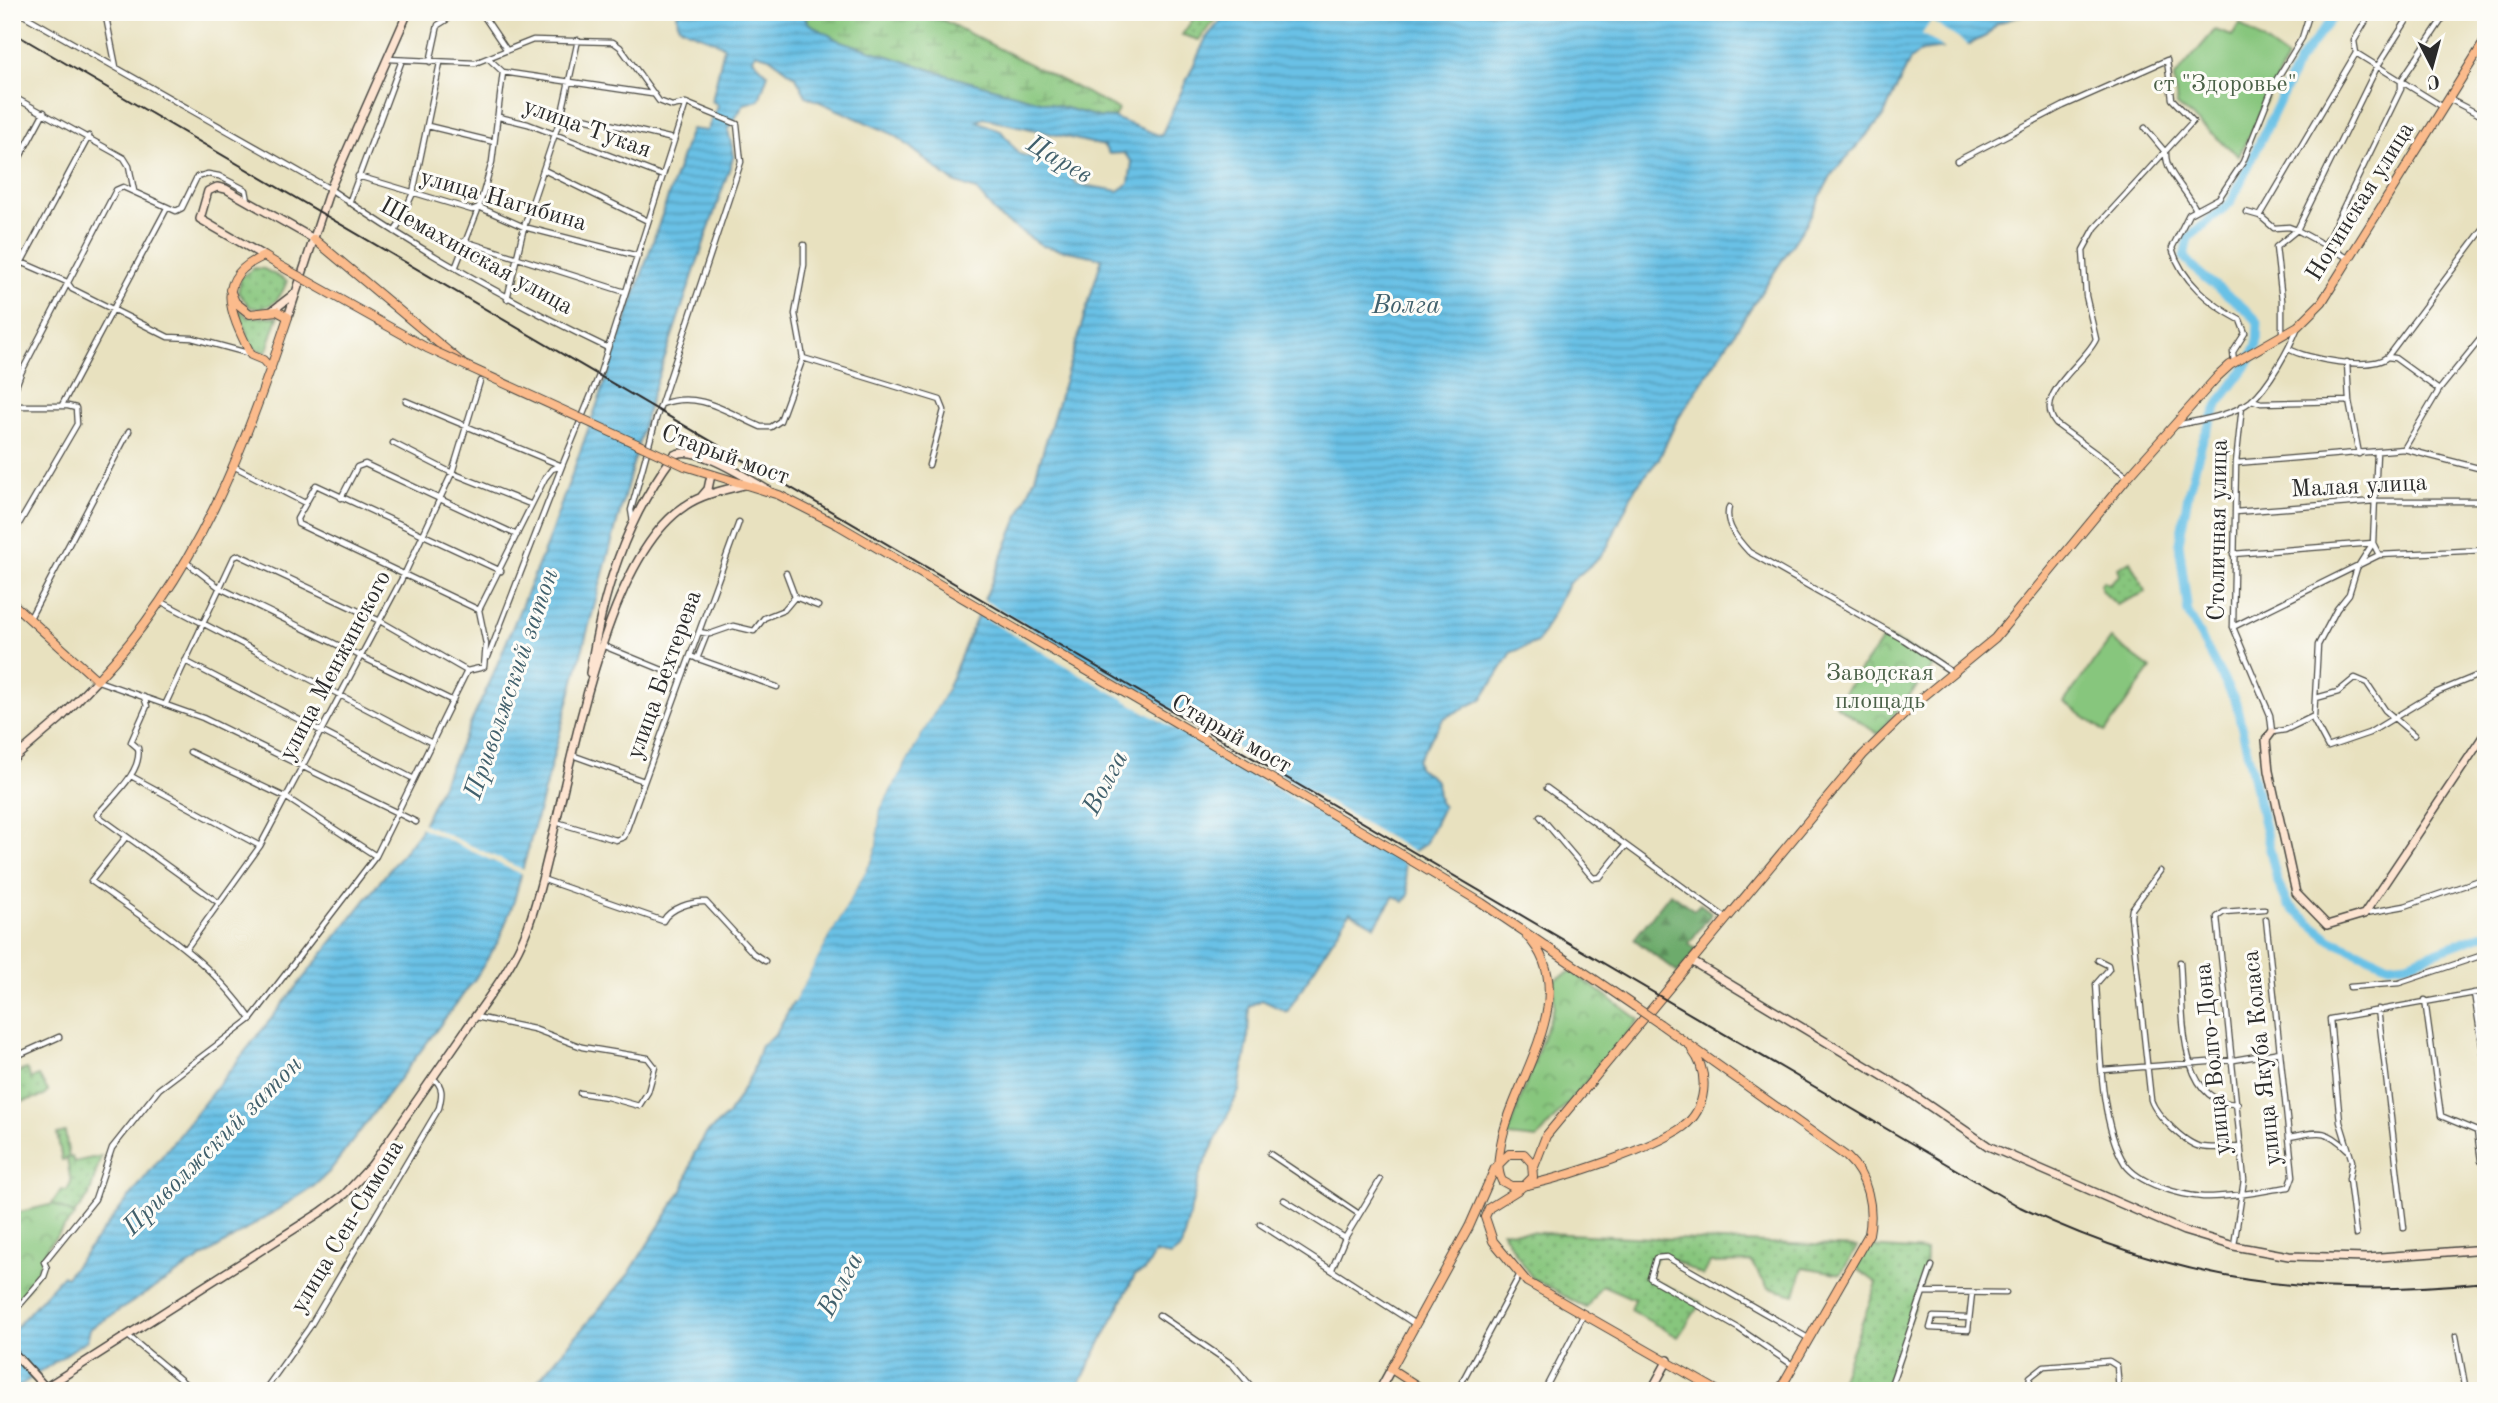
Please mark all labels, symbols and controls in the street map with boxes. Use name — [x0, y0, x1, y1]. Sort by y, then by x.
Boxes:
north arrow — [2396, 32, 2466, 102]
text: С — [2426, 70, 2441, 91]
park label: ст "Здоровье" — [2153, 73, 2297, 97]
street label: улица Тукая — [520, 95, 654, 163]
street label: Ногинская улица — [2303, 118, 2420, 286]
water label: Царев — [1021, 131, 1096, 189]
street label: улица Нагибина — [417, 166, 589, 236]
street label: Шемахинская улица — [375, 194, 577, 320]
water label: Волга — [1371, 293, 1440, 319]
street label: Старый мост — [658, 422, 792, 490]
street label: Столичная улица — [2205, 439, 2233, 621]
street label: Малая улица — [2290, 471, 2428, 503]
water label: Приволжский затон — [460, 565, 564, 804]
street label: улица Менжинского — [276, 567, 396, 765]
street label: улица Бехтерева — [623, 587, 707, 763]
park label: Заводская площадь — [1826, 662, 1934, 714]
street label: Старый мост — [1167, 691, 1295, 779]
water label: Волга — [1078, 747, 1134, 820]
street label: улица Якуба Коласа — [2240, 949, 2286, 1167]
street label: улица Волго-Дона — [2192, 961, 2236, 1156]
water label: Приволжский затон — [118, 1051, 308, 1241]
street label: улица Сен-Симона — [287, 1136, 409, 1318]
water label: Волга — [813, 1249, 869, 1322]

